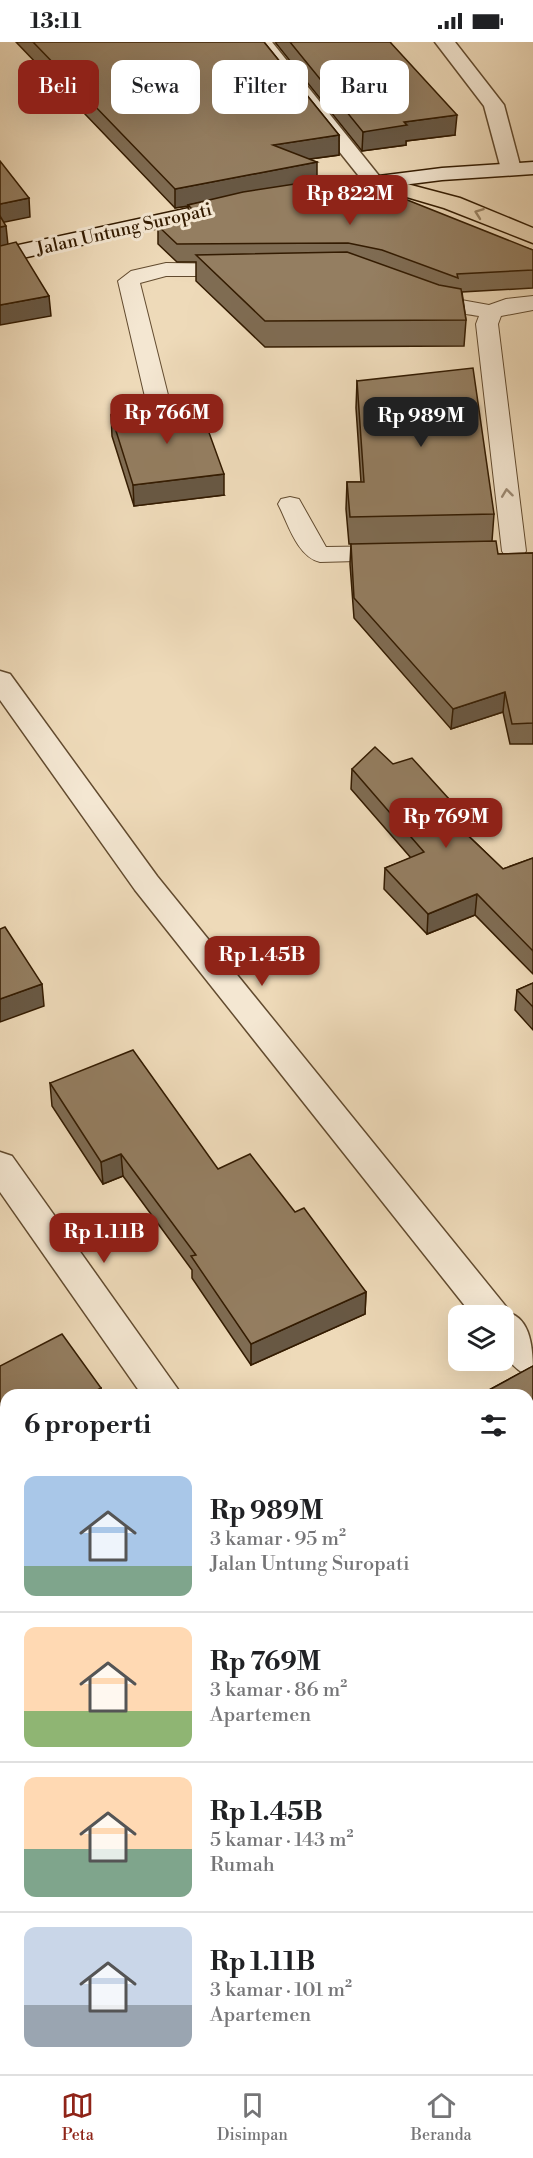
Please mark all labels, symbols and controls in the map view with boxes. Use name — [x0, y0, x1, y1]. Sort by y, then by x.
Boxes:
text: 13:11 — [30, 8, 82, 35]
chip: Beli — [18, 60, 99, 114]
chip: Sewa — [111, 60, 200, 114]
chip: Filter — [212, 60, 308, 114]
chip: Baru — [320, 60, 409, 114]
pin: Rp 822M — [295, 175, 405, 226]
text: Rp 822M — [307, 182, 393, 207]
street label: Jalan Untung Suropati — [33, 198, 214, 261]
one-way arrow — [474, 208, 485, 221]
pin: Rp 766M — [112, 394, 222, 445]
pin: Rp 989M — [366, 397, 476, 448]
text: Rp 766M — [124, 401, 210, 426]
text: Rp 989M — [377, 404, 465, 429]
one-way arrow — [501, 488, 514, 498]
pin: Rp 769M — [391, 798, 501, 849]
text: Rp 769M — [403, 805, 489, 830]
pin: Rp 1.45B — [200, 936, 324, 987]
text: Rp 1.45B — [219, 943, 305, 968]
pin: Rp 1.11B — [42, 1213, 166, 1264]
text: Rp 1.11B — [64, 1220, 144, 1245]
map controls — [448, 1305, 514, 1371]
button: layers — [448, 1305, 514, 1371]
text: 6 properti — [24, 1409, 151, 1441]
icon: filters — [477, 1409, 510, 1442]
text: Rp 989M — [210, 1495, 323, 1527]
icon: home — [72, 1500, 144, 1572]
text: 3 kamar · 95 m² — [210, 1527, 346, 1552]
text: Jalan Untung Suropati — [210, 1552, 410, 1577]
text: Rp 769M — [210, 1646, 321, 1678]
icon: home — [72, 1651, 144, 1723]
text: 3 kamar · 86 m² — [210, 1678, 347, 1703]
text: Apartemen — [210, 1703, 311, 1728]
text: Rp 1.45B — [210, 1796, 323, 1828]
icon: home — [72, 1801, 144, 1873]
text: 5 kamar · 143 m² — [210, 1828, 354, 1853]
text: Rumah — [210, 1853, 275, 1878]
text: Rp 1.11B — [210, 1946, 315, 1978]
icon: home — [72, 1951, 144, 2023]
text: 3 kamar · 101 m² — [210, 1978, 352, 2003]
text: Apartemen — [210, 2003, 311, 2028]
tab: Peta — [61, 2089, 94, 2145]
tab: Disimpan — [217, 2089, 288, 2145]
tab: Beranda — [411, 2089, 472, 2145]

